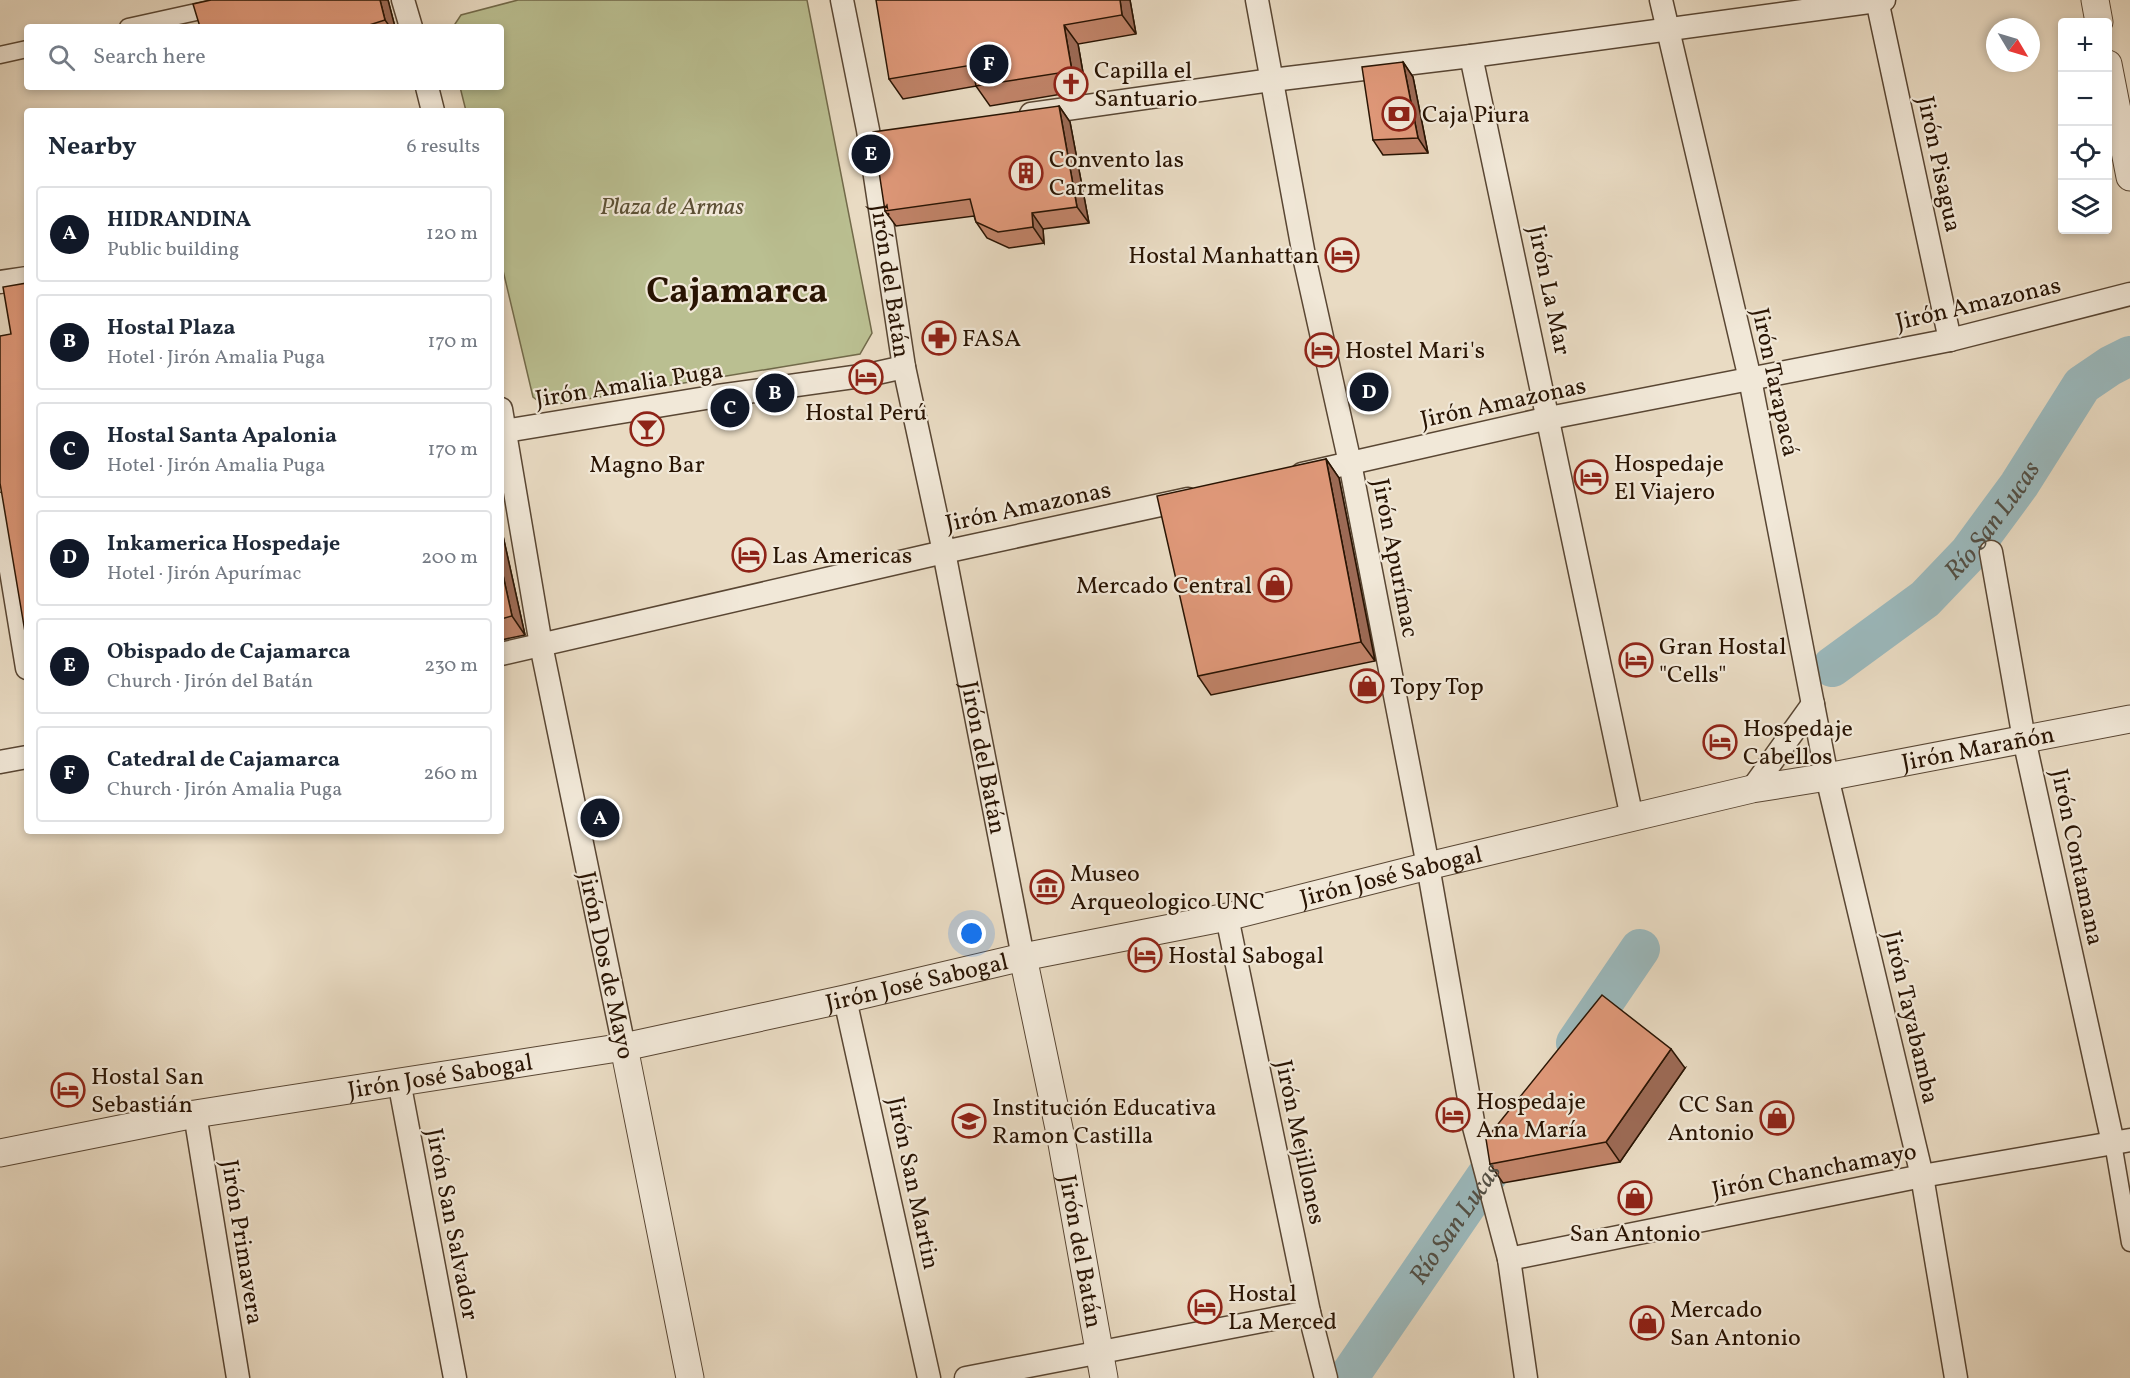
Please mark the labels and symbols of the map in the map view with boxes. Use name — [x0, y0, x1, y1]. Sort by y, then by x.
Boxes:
north arrow — [1986, 18, 2040, 72]
pin: F — [970, 42, 1008, 86]
place label: Capilla el Santuario — [1094, 55, 1198, 117]
church icon: Capilla el Santuario — [1053, 66, 1089, 102]
street label: Jirón Pisagua — [1907, 93, 1969, 236]
bank icon: Caja Piura — [1381, 96, 1417, 132]
place label: Caja Piura — [1422, 99, 1530, 133]
pin: E — [852, 132, 890, 176]
place label: Convento las Carmelitas — [1049, 144, 1184, 206]
building icon: Convento las Carmelitas — [1008, 155, 1044, 191]
park label: Plaza de Armas — [600, 191, 744, 225]
street label: Jirón del Batán — [860, 202, 917, 360]
street label: Jirón La Mar — [1518, 223, 1578, 358]
hotel icon: Hostal Manhattan — [1324, 237, 1360, 273]
place label: Hostal Manhattan — [1128, 240, 1319, 274]
district label: Cajamarca — [646, 268, 828, 318]
street label: Jirón Amazonas — [1893, 269, 2064, 340]
street label: Jirón Tarapacá — [1742, 305, 1806, 460]
pharmacy icon: FASA — [921, 320, 957, 356]
place label: FASA — [962, 323, 1021, 357]
hotel icon: Hostel Mari's — [1304, 332, 1340, 368]
place label: Hostel Mari's — [1345, 335, 1485, 369]
street label: Jirón Amalia Puga — [533, 354, 726, 418]
hotel icon: Hostal Perú — [848, 359, 884, 395]
pin: B — [756, 370, 794, 416]
pin: D — [1350, 370, 1388, 414]
street label: Jirón Amazonas — [1417, 370, 1589, 438]
pin: C — [710, 386, 750, 430]
place label: Hostal Perú — [805, 397, 927, 431]
bar icon: Magno Bar — [629, 411, 665, 447]
place label: Hospedaje El Viajero — [1614, 448, 1724, 510]
place label: Magno Bar — [589, 449, 705, 483]
water label: Río San Lucas — [1937, 454, 2050, 589]
hotel icon: Hospedaje El Viajero — [1573, 459, 1609, 495]
street label: Jirón Amazonas — [942, 474, 1114, 542]
street label: Jirón Apurímac — [1362, 476, 1426, 641]
hotel icon: Las Americas — [731, 537, 767, 573]
place label: Las Americas — [772, 540, 912, 574]
shop icon: Mercado Central — [1257, 567, 1293, 603]
place label: Mercado Central — [1076, 570, 1252, 604]
place label: Gran Hostal "Cells" — [1659, 631, 1786, 693]
hotel icon: Gran Hostal "Cells" — [1618, 642, 1654, 678]
shop icon: Topy Top — [1349, 668, 1385, 704]
place label: Topy Top — [1390, 671, 1484, 705]
street label: Jirón del Batán — [951, 678, 1014, 837]
place label: Hospedaje Cabellos — [1743, 713, 1853, 775]
street label: Jirón Marañón — [1899, 719, 2058, 781]
hotel icon: Hospedaje Cabellos — [1702, 724, 1738, 760]
street label: Jirón Contamana — [2041, 766, 2111, 949]
pin: A — [580, 796, 620, 840]
street label: Jirón José Sabogal — [1297, 839, 1486, 917]
place label: Museo Arqueologico UNC — [1070, 858, 1265, 920]
street label: Jirón Dos de Mayo — [569, 868, 642, 1062]
museum icon: Museo Arqueologico UNC — [1029, 869, 1065, 905]
your location — [957, 919, 986, 948]
street label: Jirón Tayabamba — [1874, 928, 1946, 1107]
hotel icon: Hostal Sabogal — [1127, 937, 1163, 973]
place label: Hostal Sabogal — [1168, 940, 1324, 974]
street label: Jirón José Sabogal — [823, 946, 1012, 1022]
street label: Jirón José Sabogal — [346, 1046, 535, 1109]
street label: Jirón Mejillones — [1265, 1057, 1333, 1228]
place label: Hostal San Sebastián — [91, 1061, 204, 1123]
hotel icon: Hostal San Sebastián — [50, 1072, 86, 1108]
place label: Hospedaje Ana María — [1476, 1086, 1588, 1148]
place label: CC San Antonio — [1668, 1089, 1754, 1151]
place label: Institución Educativa Ramon Castilla — [992, 1092, 1217, 1154]
street label: Jirón San Martin — [877, 1094, 947, 1273]
hotel icon: Hospedaje Ana María — [1435, 1097, 1471, 1133]
shop icon: CC San Antonio — [1759, 1100, 1795, 1136]
school or university icon: Institución Educativa Ramon Castilla — [951, 1103, 987, 1139]
street label: Jirón San Salvador — [416, 1126, 486, 1323]
street label: Jirón Chanchamayo — [1709, 1135, 1920, 1208]
water label: Río San Lucas — [1401, 1156, 1511, 1292]
street label: Jirón Primavera — [211, 1157, 271, 1327]
street label: Jirón del Batán — [1049, 1172, 1110, 1331]
shop icon: San Antonio — [1617, 1180, 1653, 1216]
place label: San Antonio — [1570, 1218, 1700, 1252]
place label: Hostal La Merced — [1228, 1278, 1337, 1340]
hotel icon: Hostal La Merced — [1187, 1289, 1223, 1325]
place label: Mercado San Antonio — [1670, 1294, 1801, 1356]
shop icon: Mercado San Antonio — [1629, 1305, 1665, 1341]

